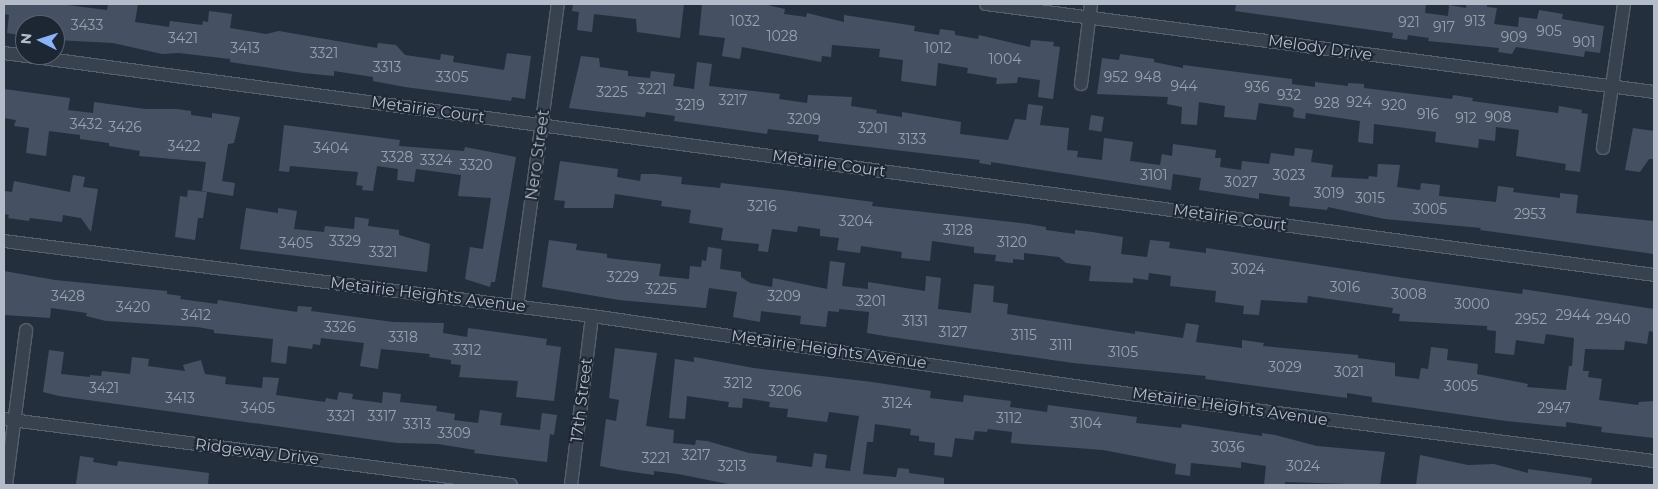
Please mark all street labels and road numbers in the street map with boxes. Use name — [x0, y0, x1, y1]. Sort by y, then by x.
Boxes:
street label: Melody Drive — [1267, 31, 1373, 65]
street label: Metairie Court — [370, 93, 486, 127]
street label: Nero Street — [522, 108, 554, 202]
street label: Metairie Court — [771, 147, 887, 181]
street label: Metairie Court — [1172, 201, 1288, 235]
street label: Metairie Heights Avenue — [329, 273, 527, 317]
street label: Metairie Heights Avenue — [730, 327, 928, 373]
street label: 17th Street — [567, 357, 597, 443]
street label: Metairie Heights Avenue — [1131, 384, 1329, 430]
street label: Ridgeway Drive — [194, 435, 320, 469]

